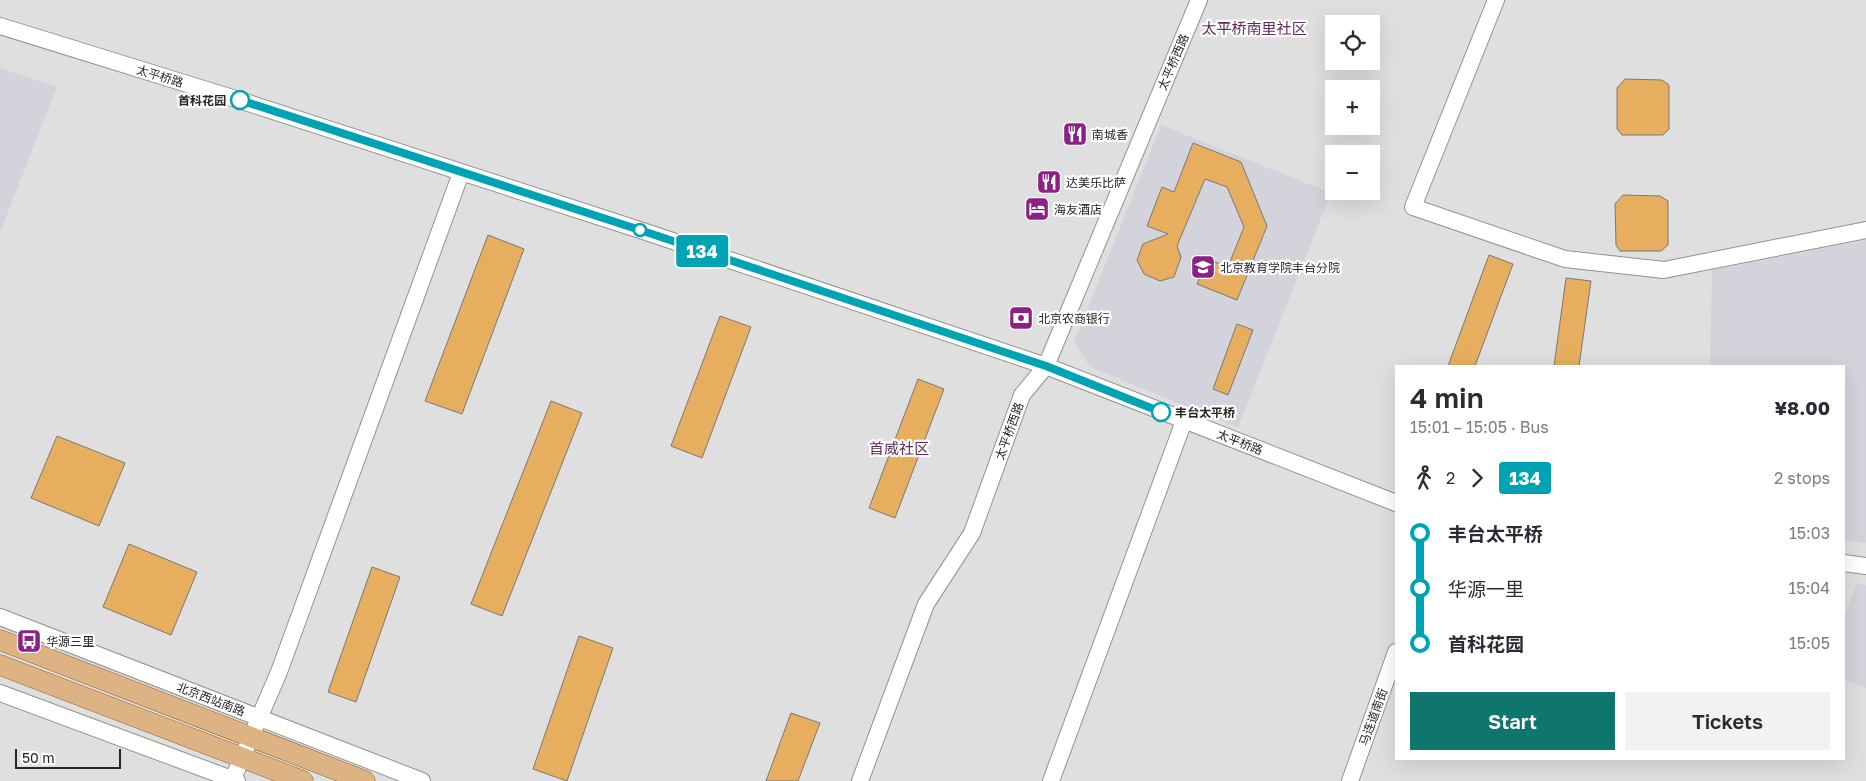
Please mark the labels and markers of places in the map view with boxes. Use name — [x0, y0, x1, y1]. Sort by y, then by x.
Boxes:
marker: 首科花园 — [230, 90, 250, 110]
place label: 首科花园 — [178, 93, 226, 108]
restaurant icon: 南城香 — [1062, 121, 1088, 147]
place label: 南城香 — [1092, 127, 1128, 142]
restaurant icon: 达美乐比萨 — [1036, 169, 1062, 195]
place label: 达美乐比萨 — [1066, 175, 1126, 190]
hotel icon: 海友酒店 — [1024, 196, 1050, 222]
place label: 海友酒店 — [1054, 202, 1102, 217]
unlabelled marker — [633, 223, 647, 237]
school or university icon: 北京教育学院丰台分院 — [1190, 254, 1216, 280]
place label: 北京教育学院丰台分院 — [1220, 260, 1340, 275]
bank icon: 北京农商银行 — [1008, 305, 1034, 331]
place label: 北京农商银行 — [1038, 311, 1110, 326]
marker: 丰台太平桥 — [1151, 402, 1171, 422]
place label: 丰台太平桥 — [1175, 405, 1235, 420]
bus stop icon: 华源三里 — [16, 628, 42, 654]
place label: 华源三里 — [46, 634, 94, 649]

